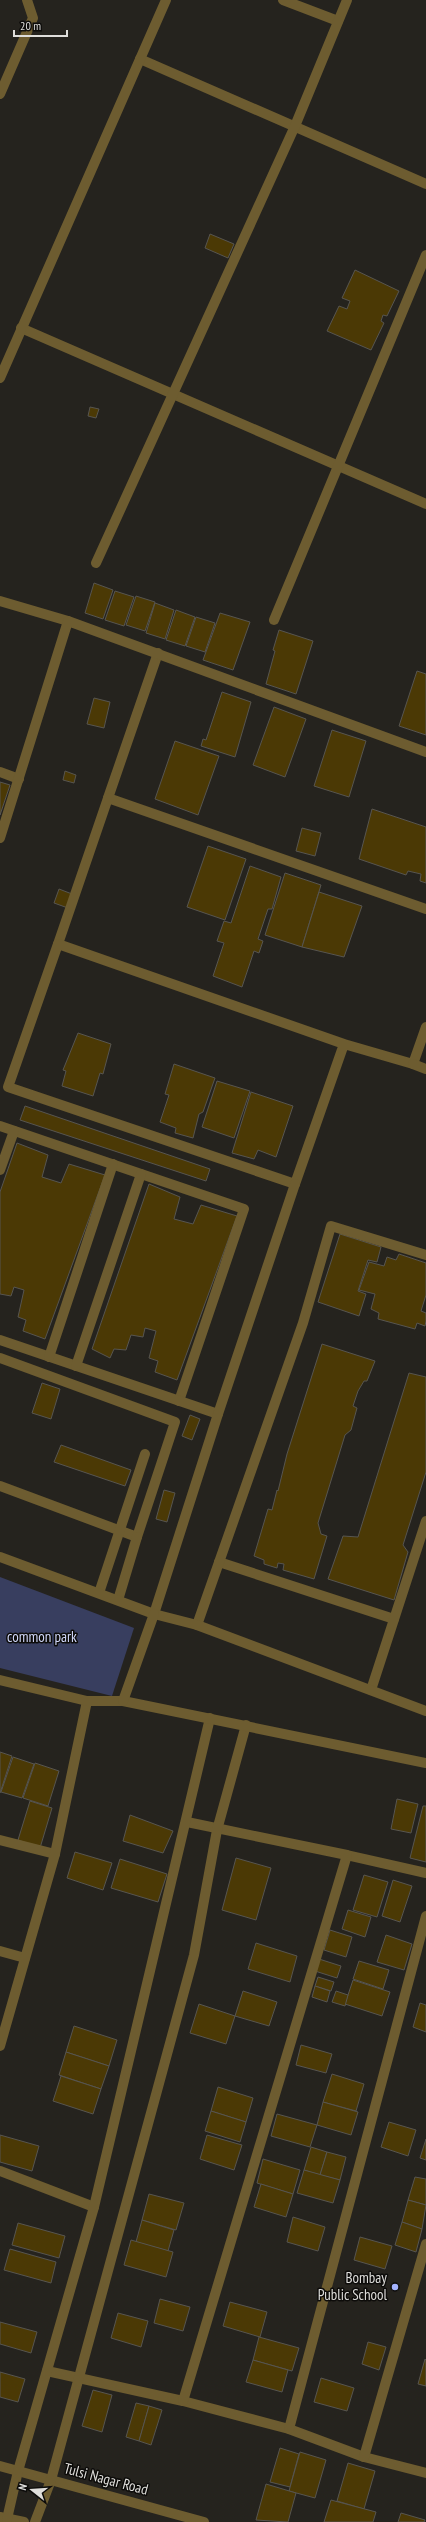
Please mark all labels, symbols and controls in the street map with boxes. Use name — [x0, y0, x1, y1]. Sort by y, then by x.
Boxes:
scale bar — [14, 12, 67, 38]
text: 20 m — [20, 18, 41, 33]
park label: common park — [7, 1627, 77, 1646]
place label: Bombay Public School — [318, 2268, 387, 2304]
marker: Bombay Public School — [390, 2282, 400, 2292]
street label: Tulsi Nagar Road — [62, 2458, 150, 2499]
north arrow — [12, 2470, 52, 2510]
text: N — [15, 2482, 30, 2492]

